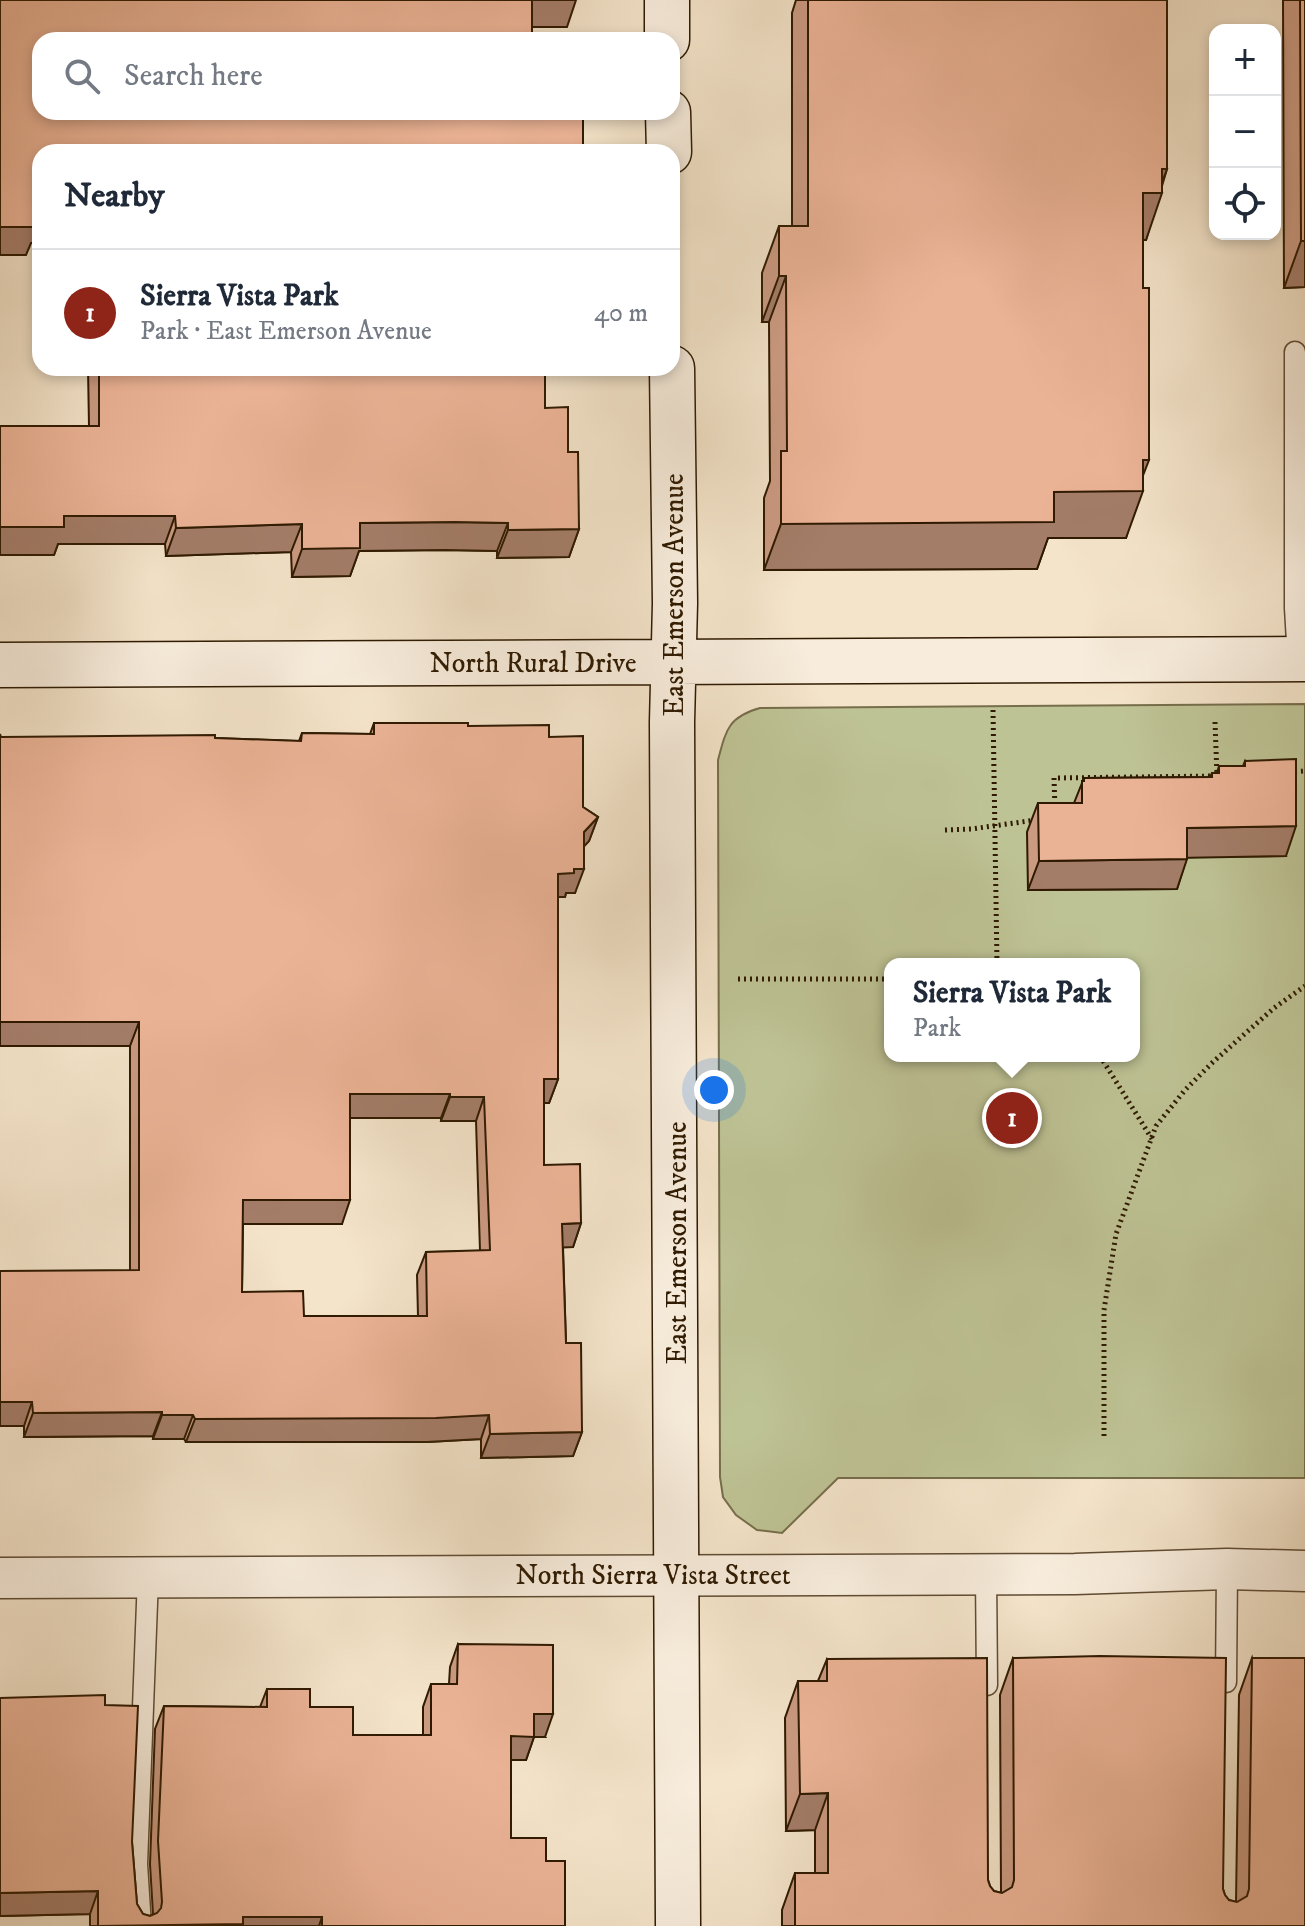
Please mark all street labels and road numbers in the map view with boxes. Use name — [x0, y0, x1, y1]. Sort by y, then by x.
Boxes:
street label: East Emerson Avenue — [657, 473, 692, 717]
street label: North Rural Drive — [429, 646, 637, 681]
street label: East Emerson Avenue — [660, 1121, 695, 1365]
street label: North Sierra Vista Street — [515, 1558, 791, 1593]

